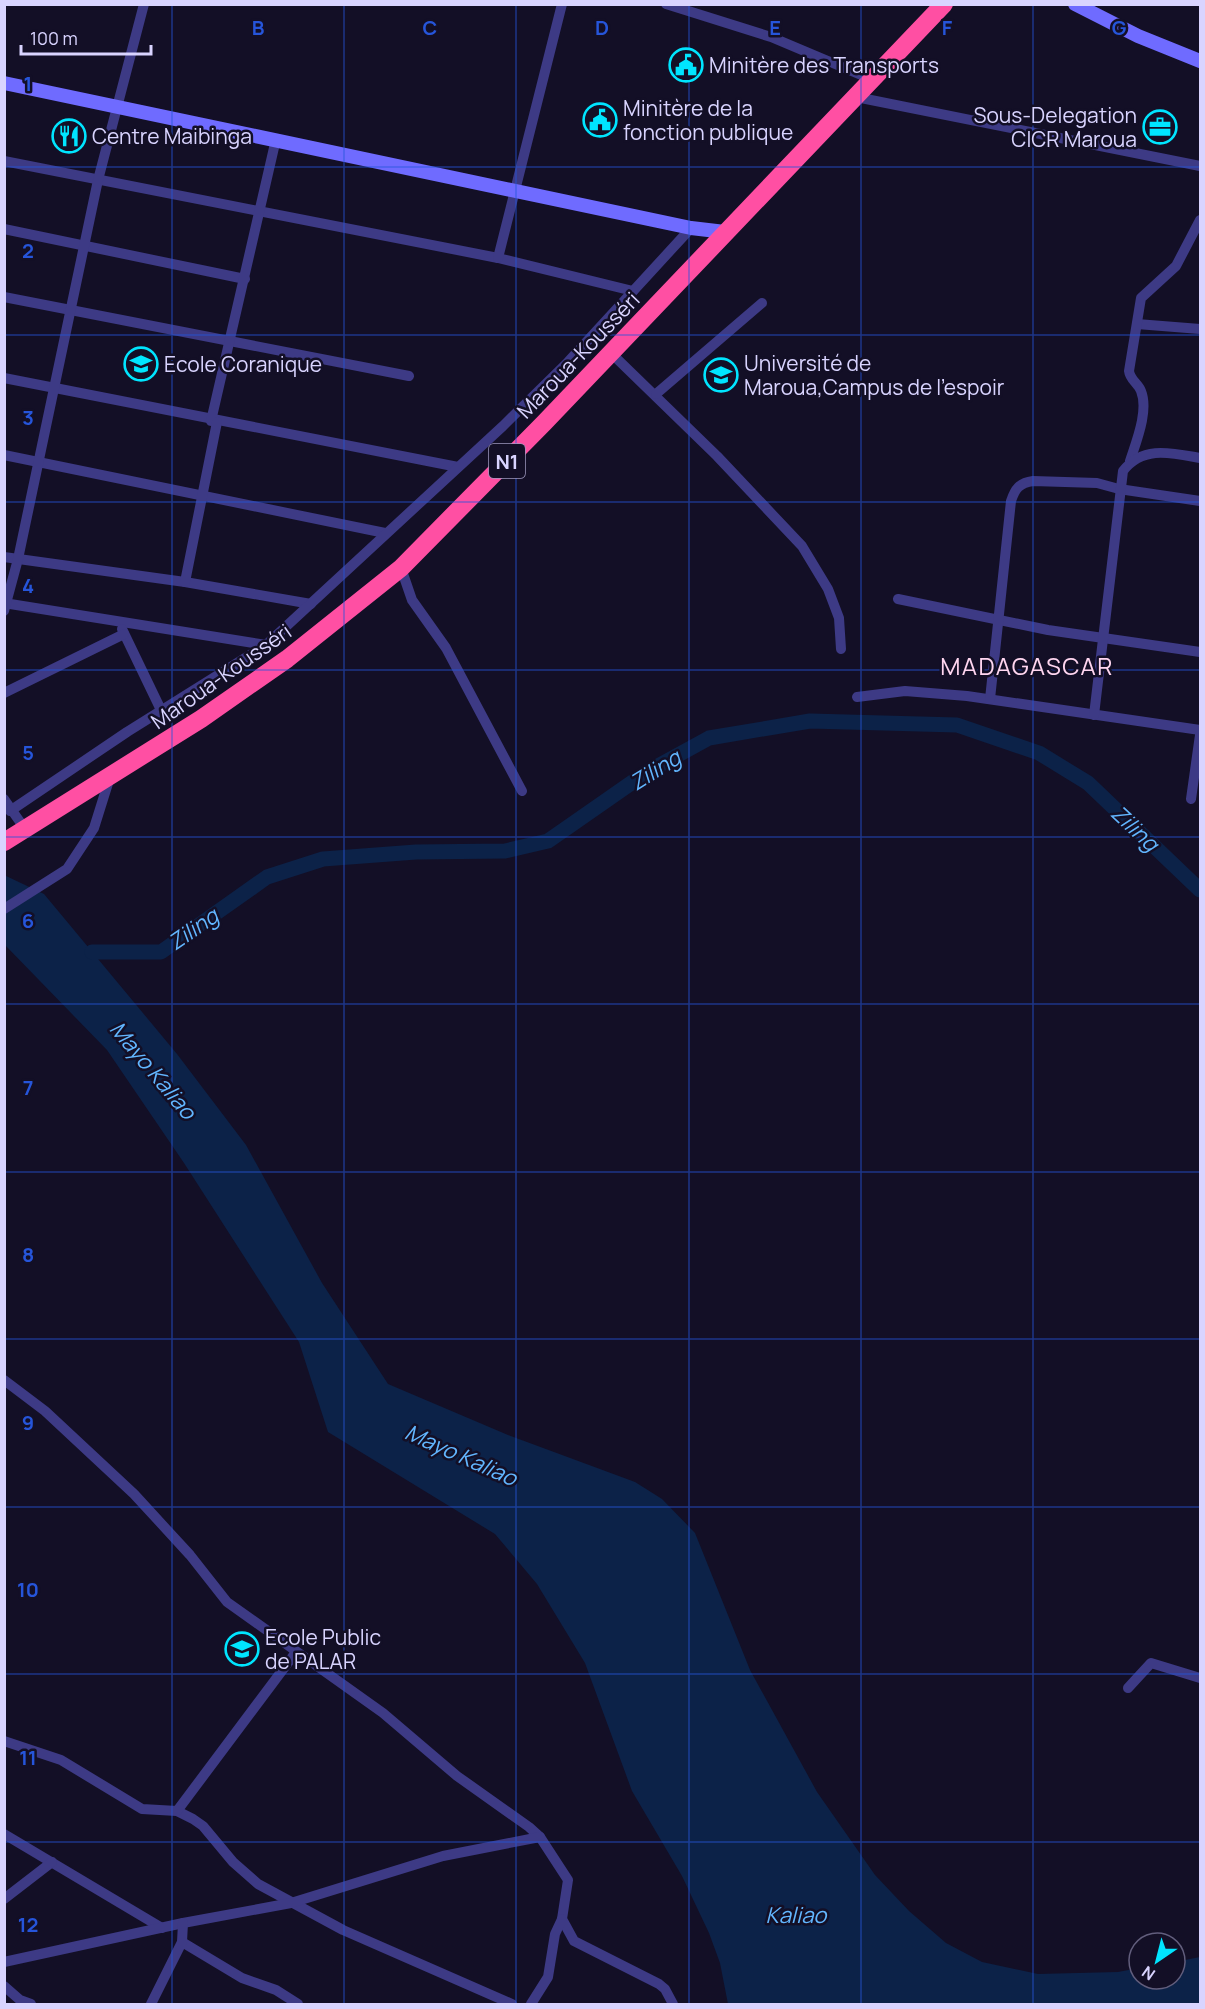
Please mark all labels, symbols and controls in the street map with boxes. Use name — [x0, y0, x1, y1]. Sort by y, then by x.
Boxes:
text: B — [252, 14, 265, 41]
text: C — [423, 14, 437, 41]
text: D — [595, 14, 609, 41]
text: E — [769, 14, 781, 41]
text: F — [942, 14, 953, 41]
text: G — [1112, 14, 1127, 41]
scale bar — [21, 18, 152, 56]
text: 100 m — [30, 26, 78, 50]
public building icon: Minitère des Transports — [668, 47, 704, 83]
place label: Minitère des Transports — [709, 51, 939, 79]
text: 1 — [24, 70, 32, 97]
place label: Minitère de la fonction publique — [623, 94, 793, 146]
place label: Sous-Delegation CICR Maroua — [973, 101, 1137, 153]
public building icon: Minitère de la fonction publique — [582, 102, 618, 138]
office icon: Sous-Delegation CICR Maroua — [1142, 109, 1178, 145]
restaurant icon: Centre Maibinga — [51, 118, 87, 154]
place label: Centre Maibinga — [92, 122, 252, 150]
text: 2 — [22, 237, 34, 264]
street label: Maroua-Kousséri — [510, 286, 646, 424]
school or university icon: Ecole Coranique — [123, 346, 159, 382]
place label: Université de Maroua,Campus de l'espoir — [744, 349, 1005, 401]
place label: Ecole Coranique — [164, 350, 322, 378]
school or university icon: Université de Maroua,Campus de l'espoir — [703, 357, 739, 393]
text: 3 — [22, 404, 34, 431]
road number: N1 — [489, 444, 525, 478]
text: 4 — [22, 572, 34, 599]
street label: Maroua-Kousséri — [145, 617, 297, 735]
district label: MADAGASCAR — [940, 649, 1114, 682]
text: 5 — [22, 739, 34, 766]
water label: Ziling — [624, 742, 688, 797]
water label: Ziling — [1105, 798, 1167, 859]
water label: Ziling — [162, 900, 226, 957]
text: 6 — [22, 907, 34, 934]
water label: Mayo Kaliao — [103, 1015, 204, 1127]
text: 7 — [23, 1074, 33, 1101]
text: 8 — [22, 1241, 34, 1268]
text: 9 — [22, 1409, 34, 1436]
water label: Mayo Kaliao — [400, 1417, 523, 1494]
text: 10 — [17, 1576, 39, 1603]
place label: Ecole Public de PALAR — [265, 1623, 381, 1675]
school or university icon: Ecole Public de PALAR — [224, 1631, 260, 1667]
text: 11 — [19, 1744, 37, 1771]
water label: Kaliao — [766, 1900, 828, 1930]
text: 12 — [18, 1911, 38, 1938]
north arrow — [1127, 1931, 1187, 1991]
text: N — [1137, 1961, 1159, 1986]

